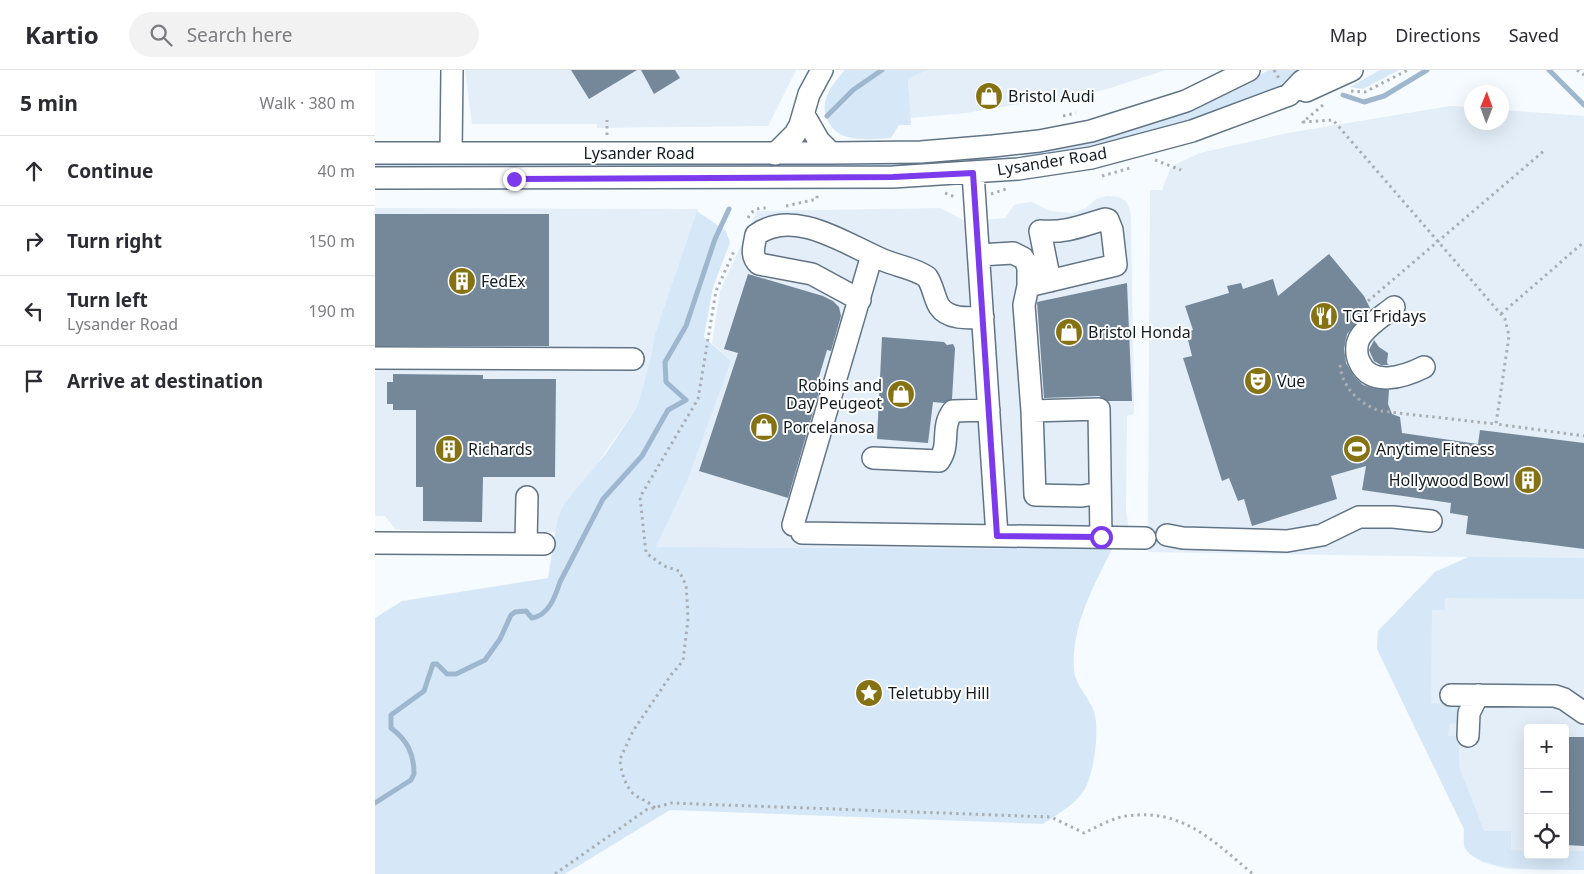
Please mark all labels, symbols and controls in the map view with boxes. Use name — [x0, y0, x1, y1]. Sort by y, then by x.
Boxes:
search box — [129, 12, 479, 57]
text: Kartio — [25, 18, 99, 51]
icon: search — [147, 21, 175, 49]
text: Search here — [187, 22, 292, 48]
text: Map — [1330, 23, 1367, 47]
text: Directions — [1395, 23, 1481, 47]
text: Saved — [1509, 23, 1559, 47]
shop icon: Bristol Audi — [974, 81, 1004, 111]
place label: Bristol Audi — [1008, 85, 1095, 107]
north arrow — [1464, 85, 1509, 130]
text: 5 min — [20, 89, 78, 117]
text: Walk · 380 m — [260, 92, 355, 114]
street label: Lysander Road — [995, 141, 1109, 181]
street label: Lysander Road — [583, 142, 695, 164]
icon: ahead — [20, 157, 48, 185]
text: Continue — [67, 158, 153, 184]
text: 40 m — [318, 160, 355, 182]
route end — [503, 168, 526, 191]
icon: right — [20, 227, 48, 255]
text: Turn right — [67, 228, 162, 254]
text: 150 m — [308, 230, 355, 252]
building icon: FedEx — [447, 266, 477, 296]
place label: FedEx — [481, 270, 526, 292]
text: Turn left — [67, 287, 148, 313]
icon: left — [20, 297, 48, 325]
text: 190 m — [308, 300, 355, 322]
restaurant icon: TGI Fridays — [1309, 301, 1339, 331]
place label: TGI Fridays — [1343, 305, 1427, 327]
text: Lysander Road — [67, 313, 178, 335]
shop icon: Bristol Honda — [1054, 317, 1084, 347]
place label: Bristol Honda — [1088, 321, 1191, 343]
theatre icon: Vue — [1243, 366, 1273, 396]
icon: arrive — [20, 367, 48, 395]
text: Arrive at destination — [67, 368, 263, 394]
place label: Vue — [1277, 370, 1305, 392]
place label: Robins and Day Peugeot — [786, 374, 882, 414]
shop icon: Robins and Day Peugeot — [886, 379, 916, 409]
shop icon: Porcelanosa — [749, 412, 779, 442]
place label: Porcelanosa — [783, 416, 875, 438]
building icon: Richards — [434, 434, 464, 464]
sports icon: Anytime Fitness — [1342, 434, 1372, 464]
place label: Richards — [468, 438, 532, 460]
place label: Anytime Fitness — [1376, 438, 1495, 460]
building icon: Hollywood Bowl — [1513, 465, 1543, 495]
place label: Hollywood Bowl — [1389, 469, 1509, 491]
route start — [1090, 526, 1113, 549]
place icon: Teletubby Hill — [854, 678, 884, 708]
place label: Teletubby Hill — [888, 682, 990, 704]
map controls — [1524, 724, 1569, 859]
button: + — [1524, 724, 1569, 769]
button: − — [1524, 769, 1569, 814]
button: locate — [1524, 814, 1569, 859]

